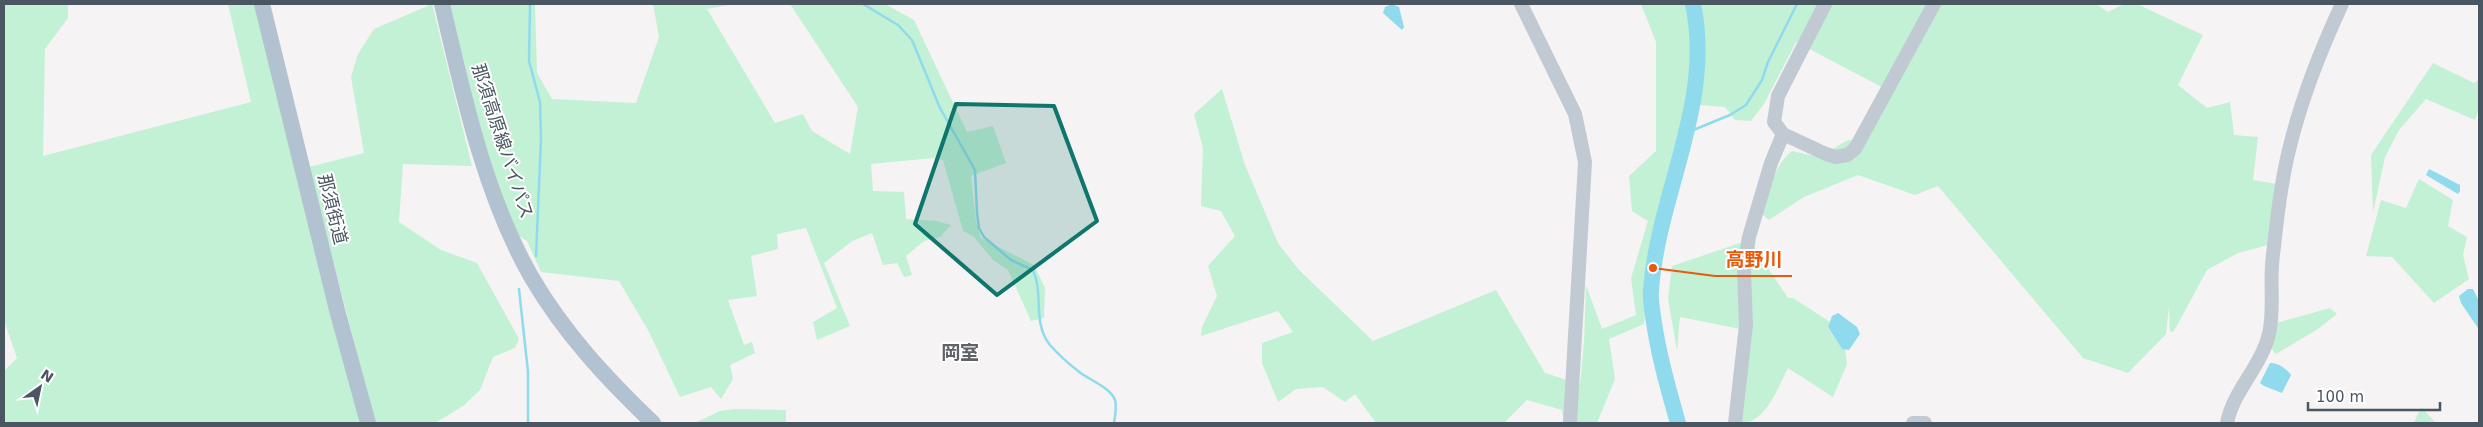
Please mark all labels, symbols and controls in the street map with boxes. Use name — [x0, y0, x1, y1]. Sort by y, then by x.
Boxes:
street label: 那須高原線バイパス — [468, 61, 538, 221]
street label: 那須街道 — [314, 172, 352, 246]
callout: 高野川 — [1715, 242, 1792, 276]
text: 高野川 — [1725, 248, 1783, 270]
district label: 岡室 — [941, 341, 979, 363]
north arrow — [15, 362, 65, 412]
text: N — [38, 366, 56, 386]
scale bar — [2308, 380, 2440, 412]
text: 100 m — [2316, 388, 2364, 406]

